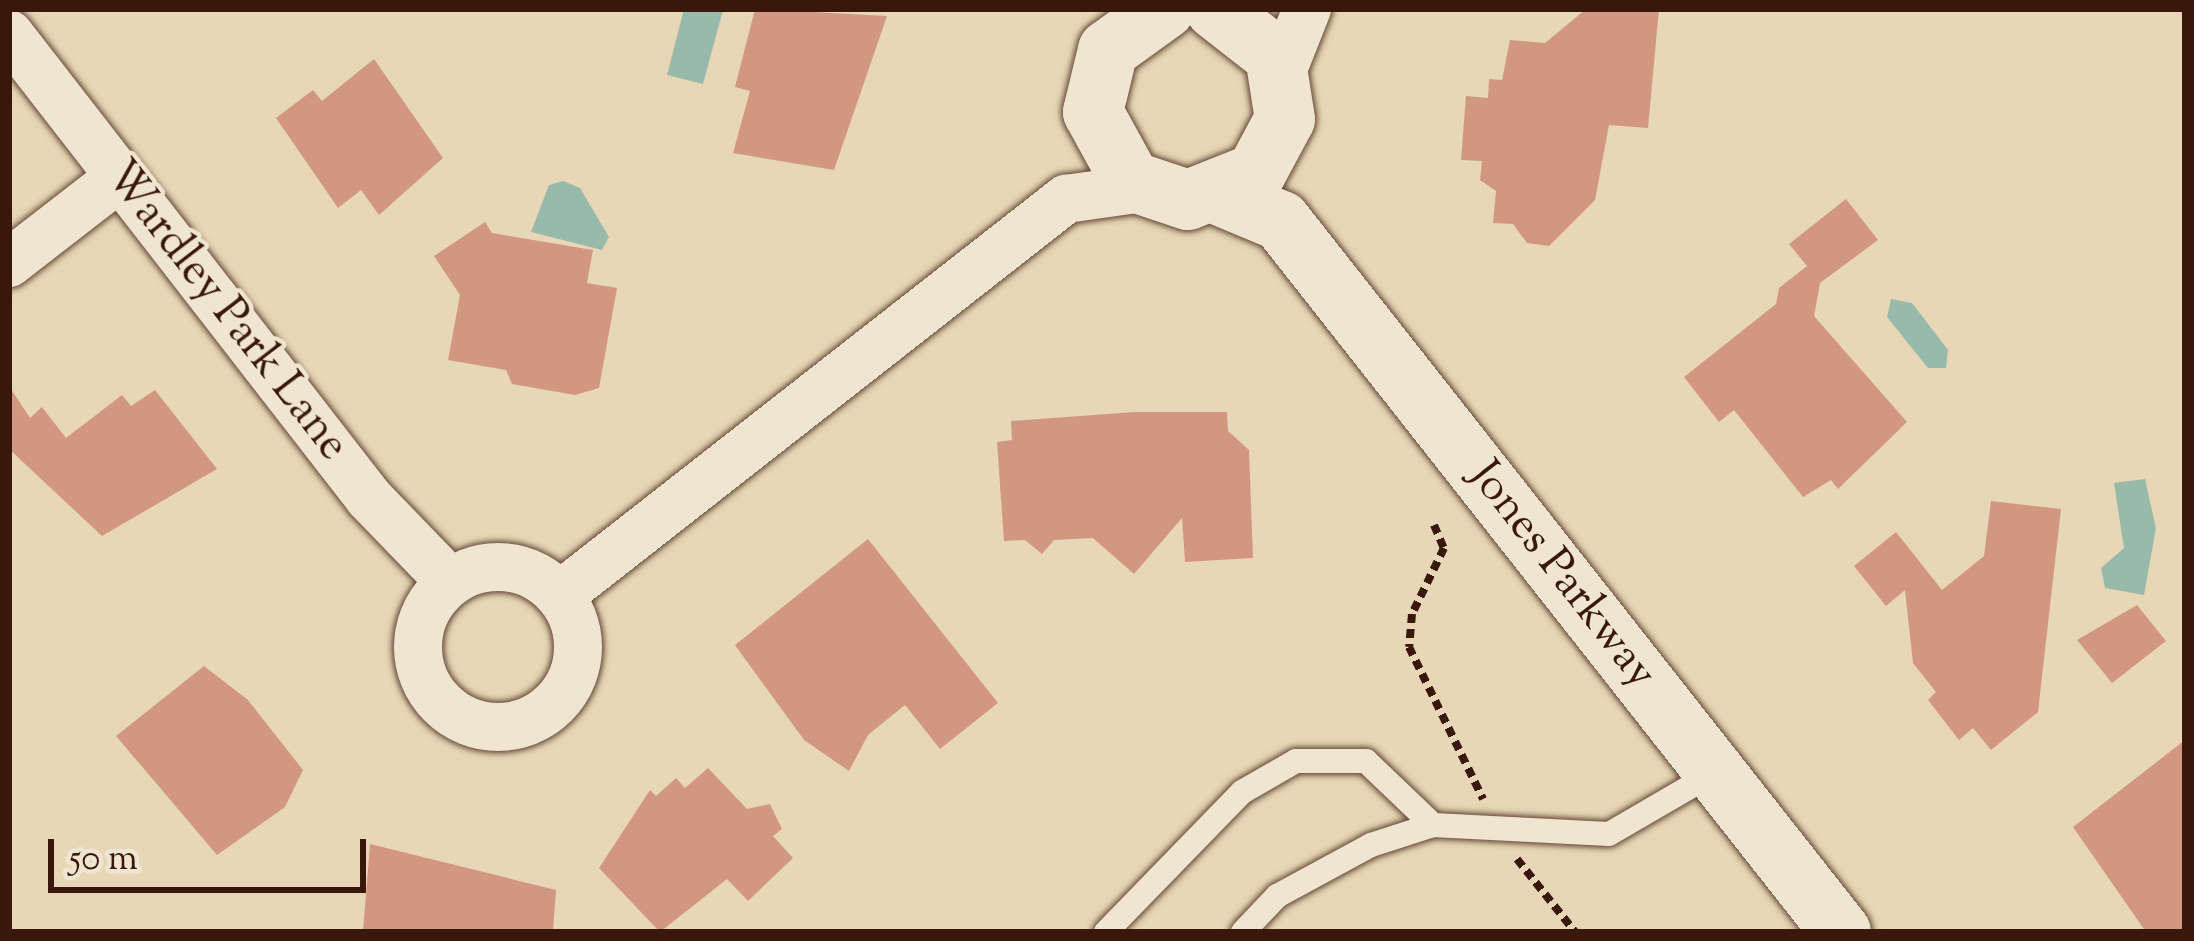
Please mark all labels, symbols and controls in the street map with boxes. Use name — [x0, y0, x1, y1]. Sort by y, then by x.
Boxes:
street label: Wardley Park Lane — [91, 152, 359, 472]
street label: Jones Parkway — [1456, 452, 1666, 700]
scale bar — [54, 815, 372, 889]
text: 50 m — [69, 834, 138, 886]

